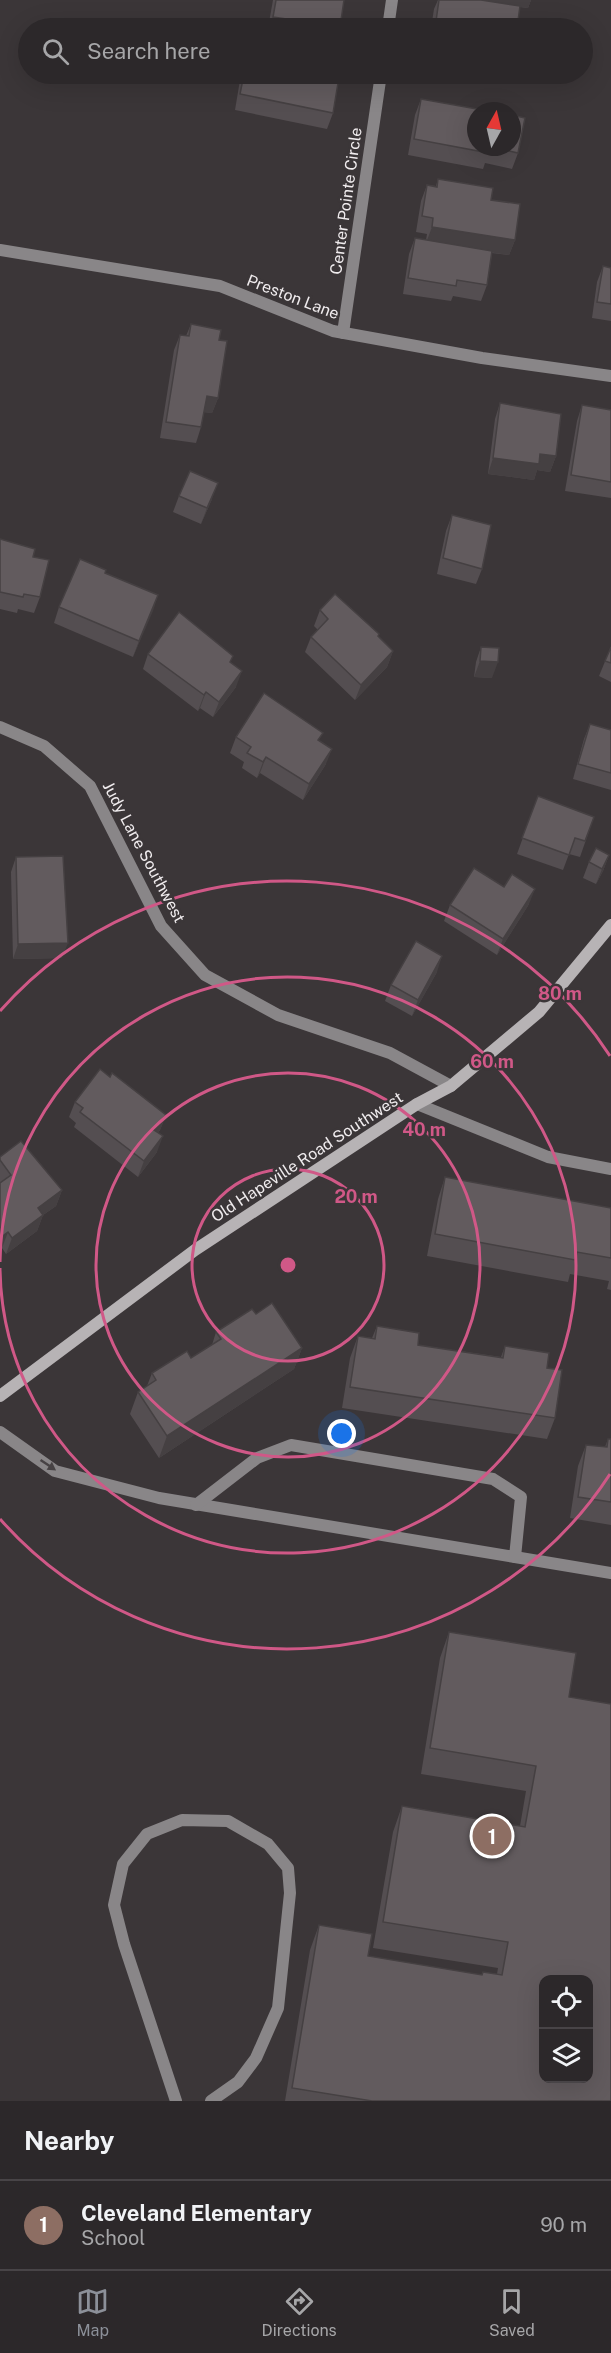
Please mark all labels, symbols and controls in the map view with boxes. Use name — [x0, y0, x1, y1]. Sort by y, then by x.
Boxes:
search box — [18, 18, 593, 84]
icon: search — [39, 35, 72, 68]
text: Search here — [87, 38, 211, 64]
north arrow — [467, 102, 521, 156]
street label: Center Pointe Circle — [326, 126, 366, 276]
street label: Preston Lane — [244, 271, 342, 323]
street label: Judy Lane Southwest — [99, 778, 189, 926]
text: 80 m — [538, 983, 582, 1004]
text: 60 m — [470, 1051, 514, 1072]
street label: Old Hapeville Road Southwest — [208, 1088, 406, 1226]
text: 40 m — [402, 1119, 446, 1140]
text: 20 m — [334, 1186, 378, 1207]
centre of rings — [278, 1255, 298, 1275]
your location — [327, 1419, 356, 1448]
one-way arrow — [39, 1459, 55, 1471]
pin: 1 — [472, 1814, 512, 1858]
map controls — [539, 1975, 593, 2083]
button: locate — [539, 1975, 593, 2029]
button: layers — [539, 2029, 593, 2083]
text: Nearby — [24, 2125, 114, 2156]
text: Cleveland Elementary — [81, 2200, 312, 2226]
text: 1 — [39, 2213, 48, 2237]
text: 90 m — [540, 2213, 587, 2237]
text: School — [81, 2226, 145, 2250]
tab: Map — [76, 2285, 109, 2340]
tab: Directions — [262, 2285, 337, 2340]
tab: Saved — [489, 2285, 535, 2340]

